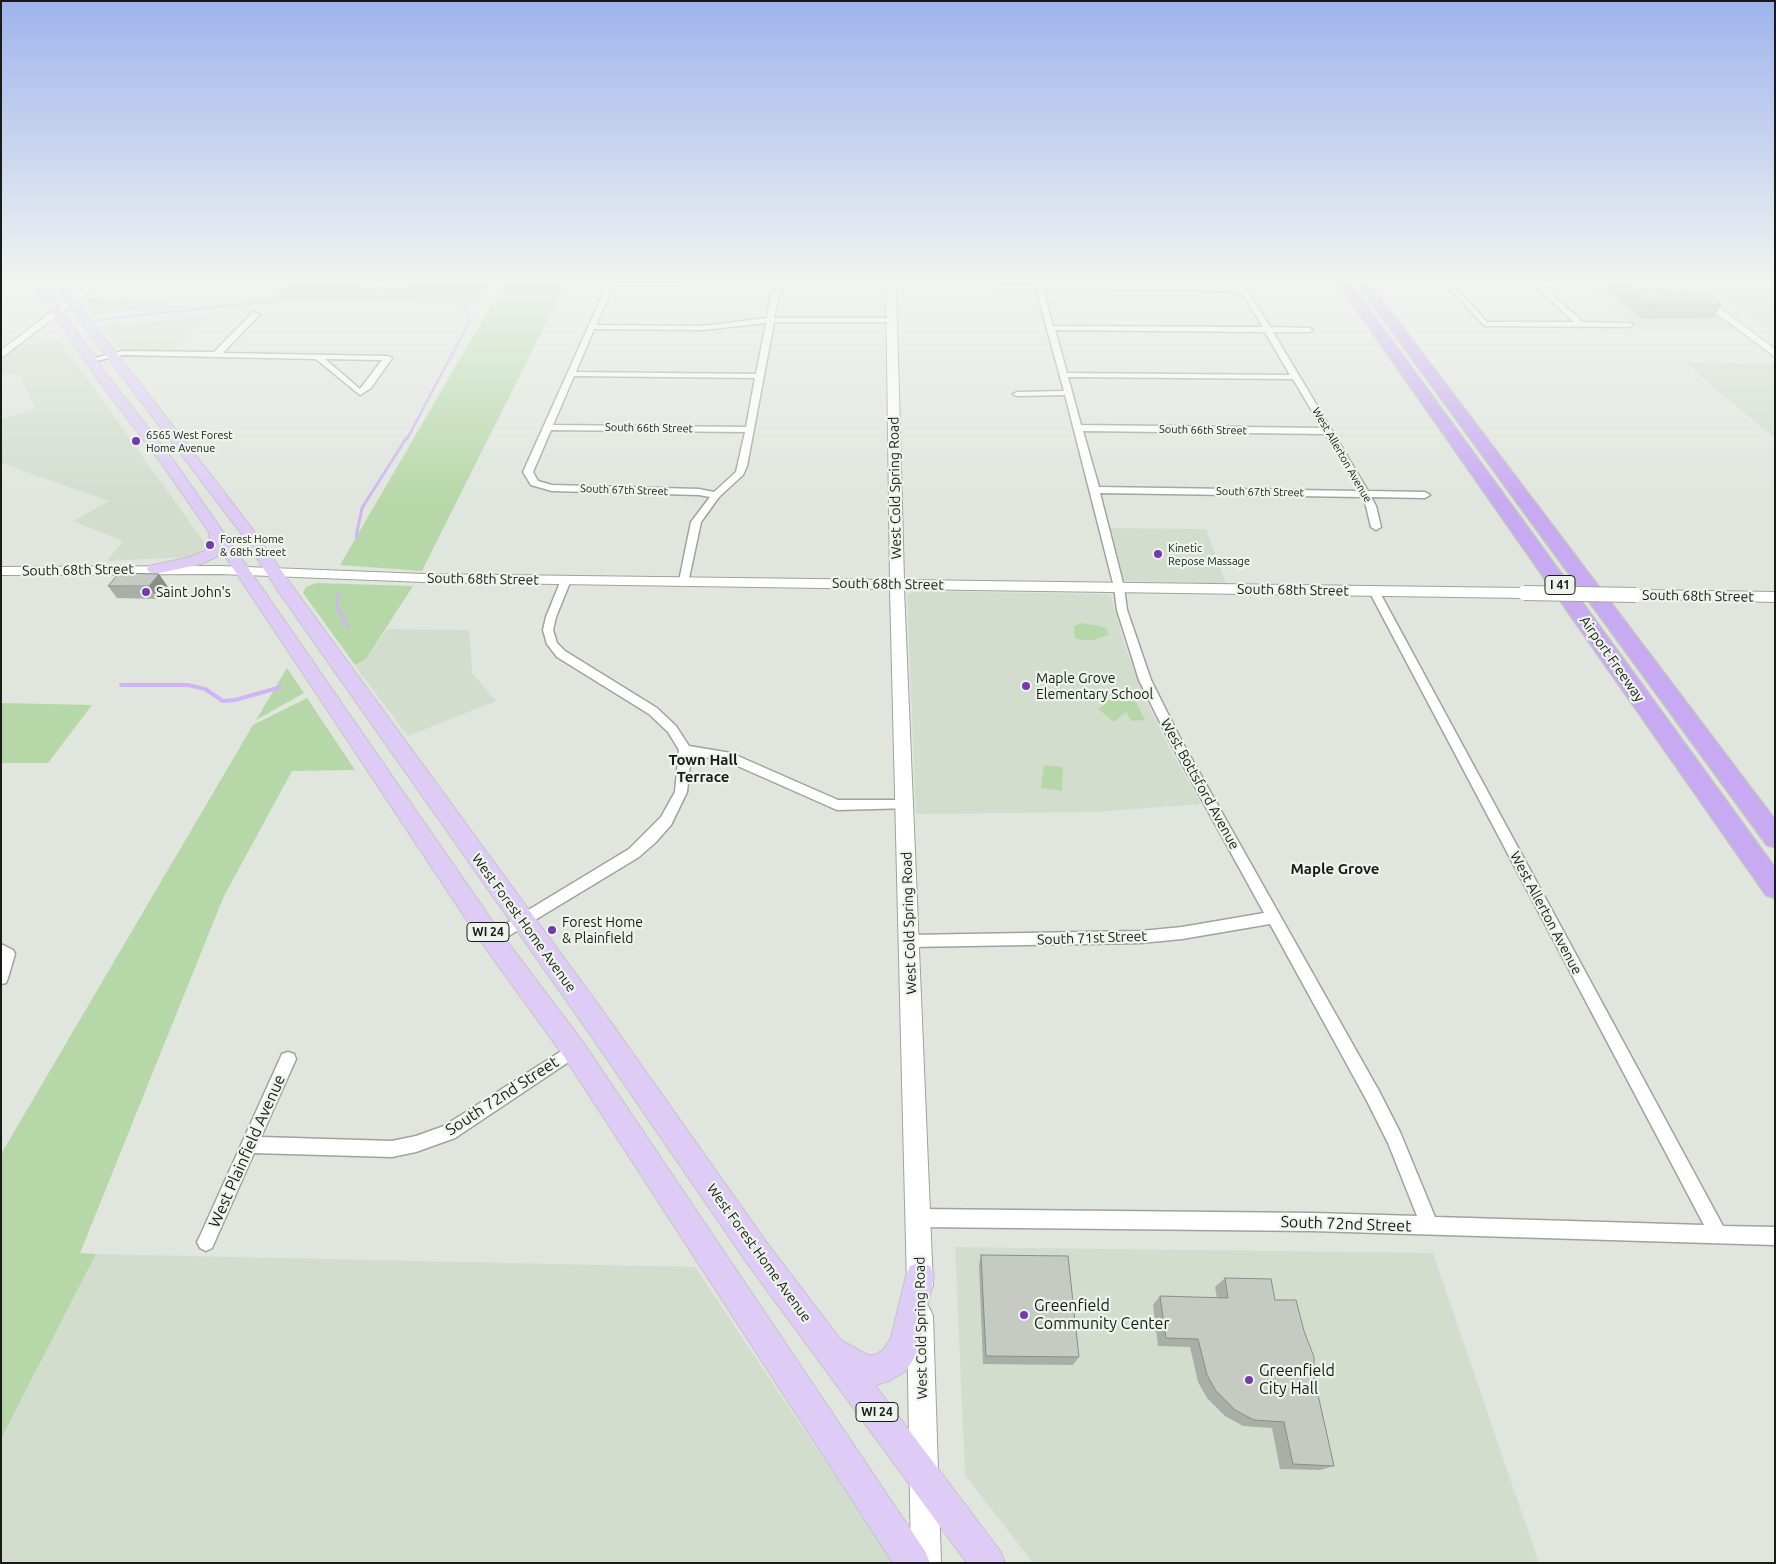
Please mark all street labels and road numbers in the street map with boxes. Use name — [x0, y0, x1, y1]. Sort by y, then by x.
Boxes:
street label: West Allerton Avenue — [1309, 405, 1375, 505]
street label: West Cold Spring Road — [885, 416, 905, 560]
street label: South 66th Street — [605, 421, 693, 435]
street label: South 66th Street — [1159, 423, 1247, 437]
street label: South 67th Street — [580, 482, 668, 498]
street label: South 67th Street — [1216, 485, 1304, 499]
street label: South 68th Street — [22, 561, 134, 579]
street label: South 68th Street — [427, 570, 539, 588]
street label: South 68th Street — [832, 575, 944, 593]
road number: I 41 — [1545, 576, 1575, 594]
street label: South 68th Street — [1237, 581, 1349, 599]
street label: South 68th Street — [1642, 587, 1754, 605]
street label: Airport Freeway — [1576, 613, 1648, 705]
street label: West Bottsford Avenue — [1157, 716, 1243, 852]
street label: West Allerton Avenue — [1506, 849, 1586, 977]
street label: West Forest Home Avenue — [468, 851, 580, 995]
street label: West Cold Spring Road — [898, 851, 920, 995]
road number: WI 24 — [467, 922, 509, 942]
street label: South 71st Street — [1037, 928, 1147, 948]
street label: South 72nd Street — [442, 1052, 562, 1140]
street label: West Plainfield Avenue — [205, 1072, 289, 1230]
street label: West Forest Home Avenue — [703, 1181, 815, 1325]
street label: South 72nd Street — [1280, 1212, 1412, 1236]
street label: West Cold Spring Road — [911, 1256, 931, 1400]
road number: WI 24 — [856, 1402, 898, 1421]

